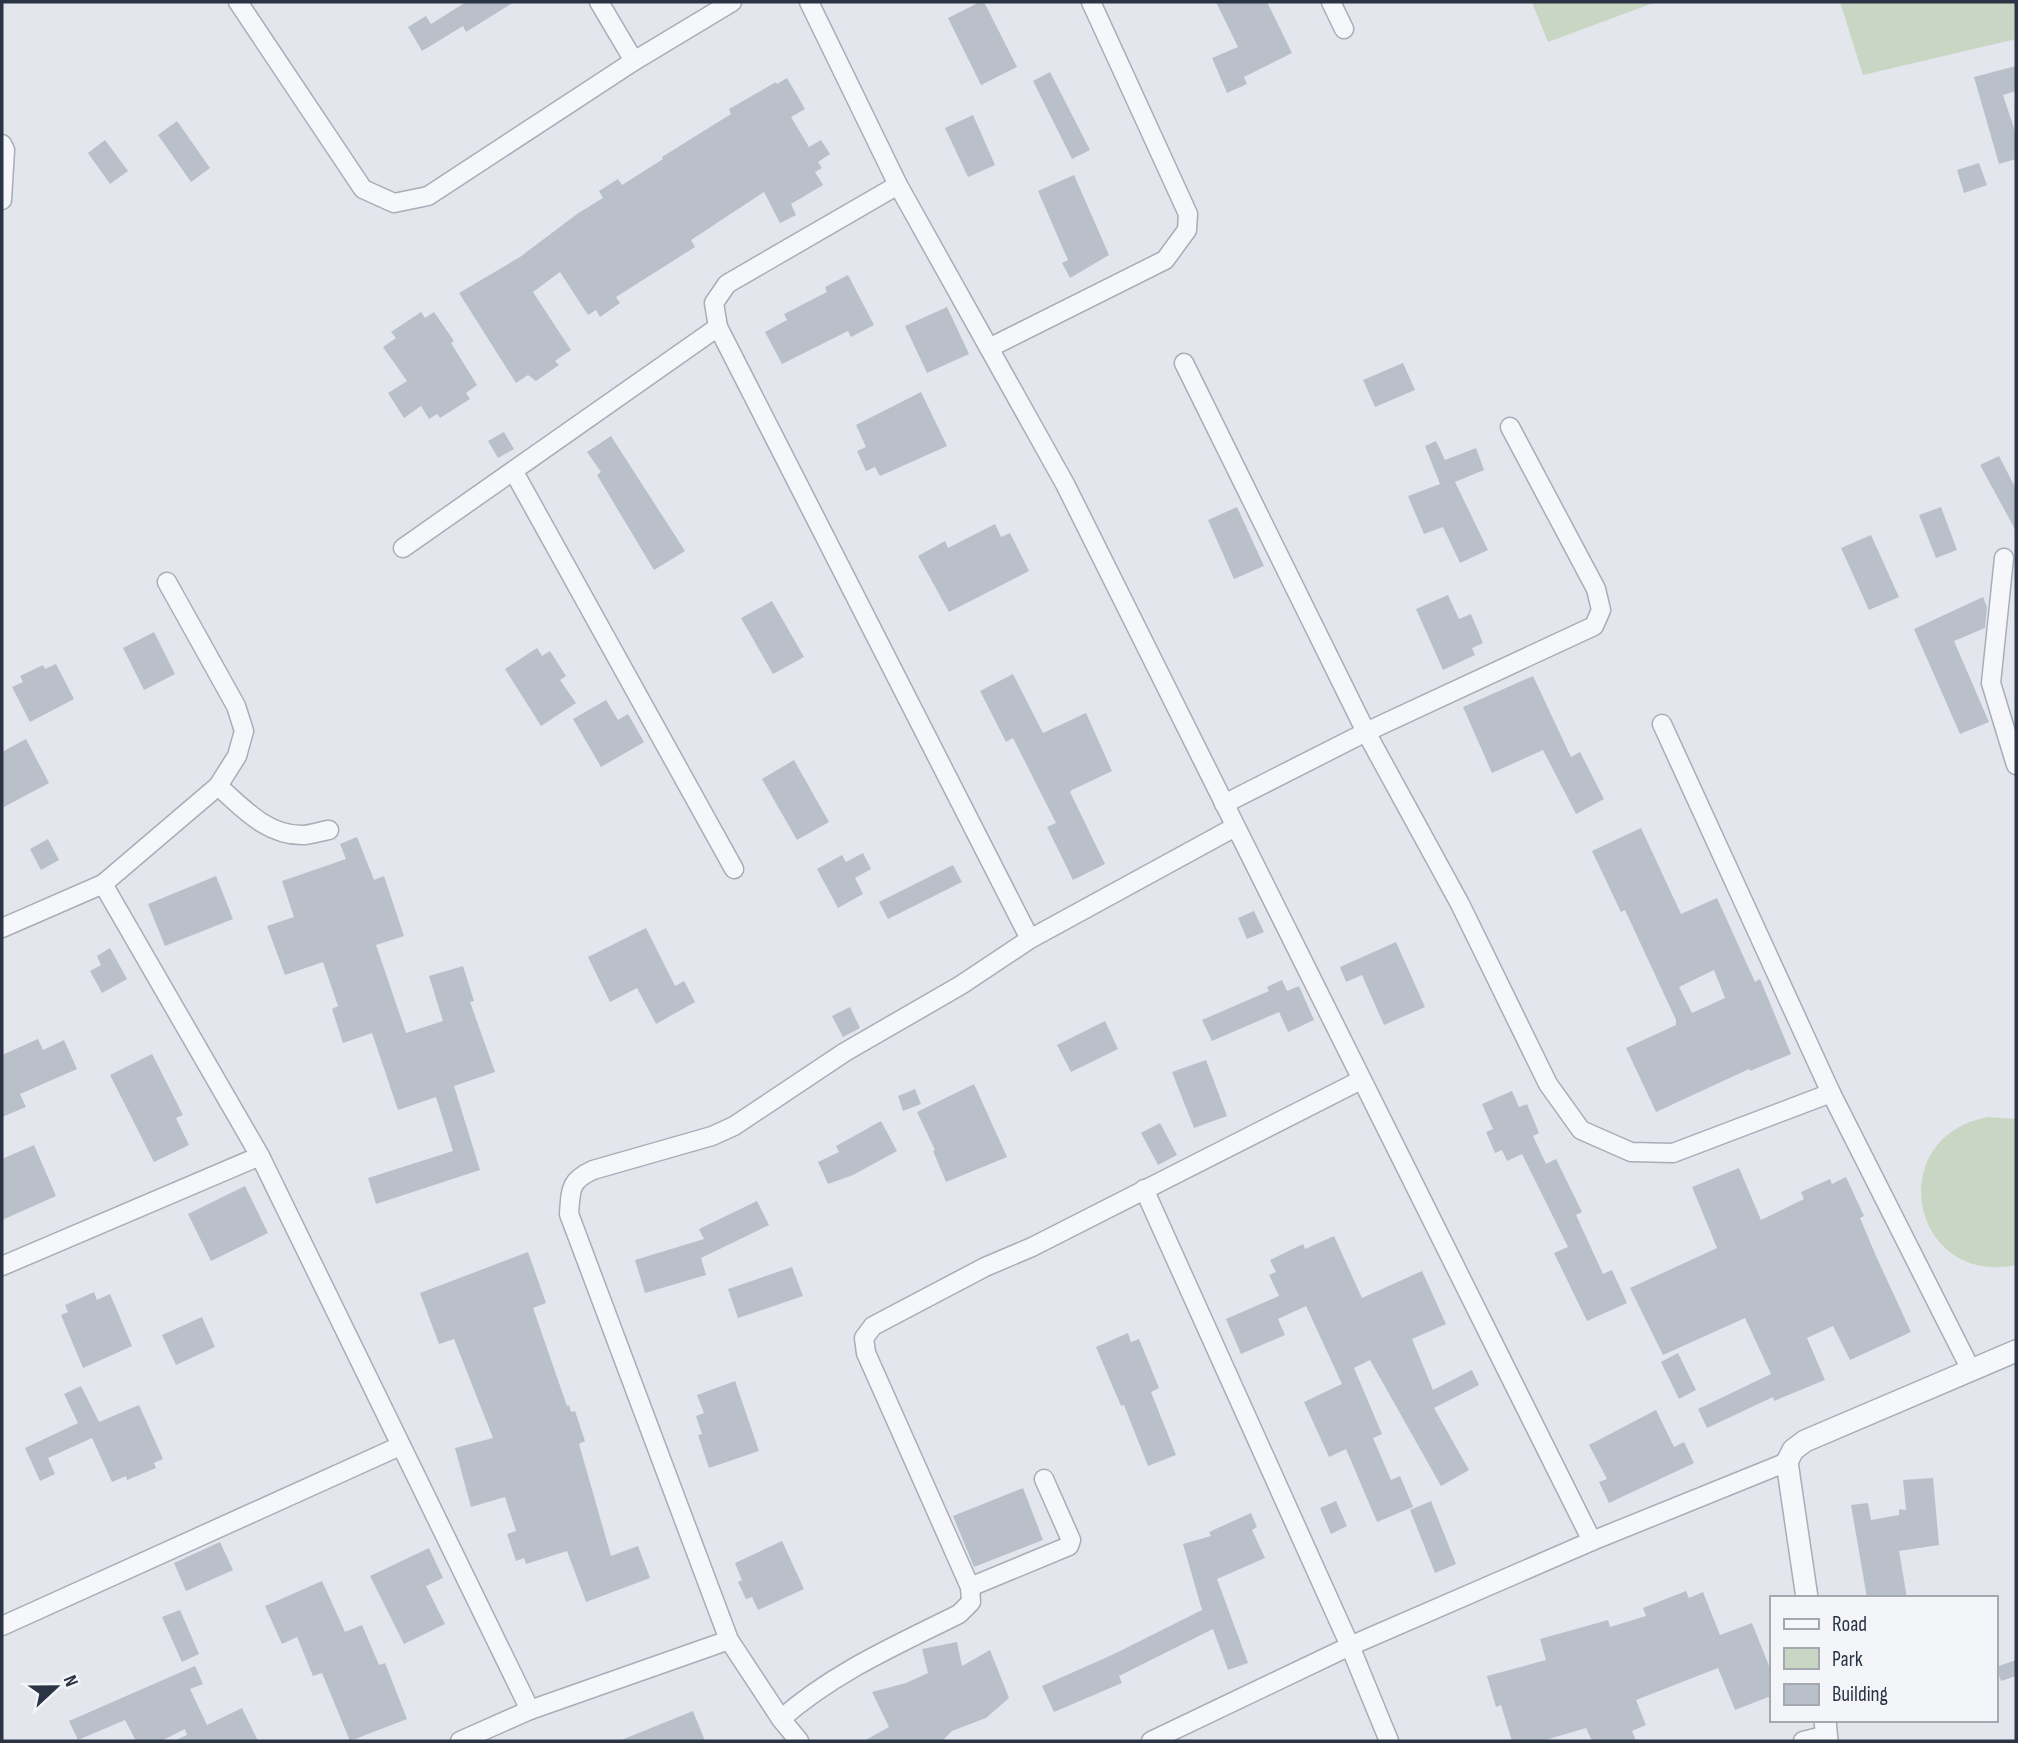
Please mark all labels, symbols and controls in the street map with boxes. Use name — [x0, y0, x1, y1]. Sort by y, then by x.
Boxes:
legend — [1770, 1596, 1997, 1722]
text: Road — [1832, 1612, 1867, 1637]
text: Park — [1832, 1647, 1863, 1672]
north arrow — [21, 1652, 91, 1722]
text: N — [58, 1672, 83, 1690]
text: Building — [1832, 1682, 1888, 1707]

